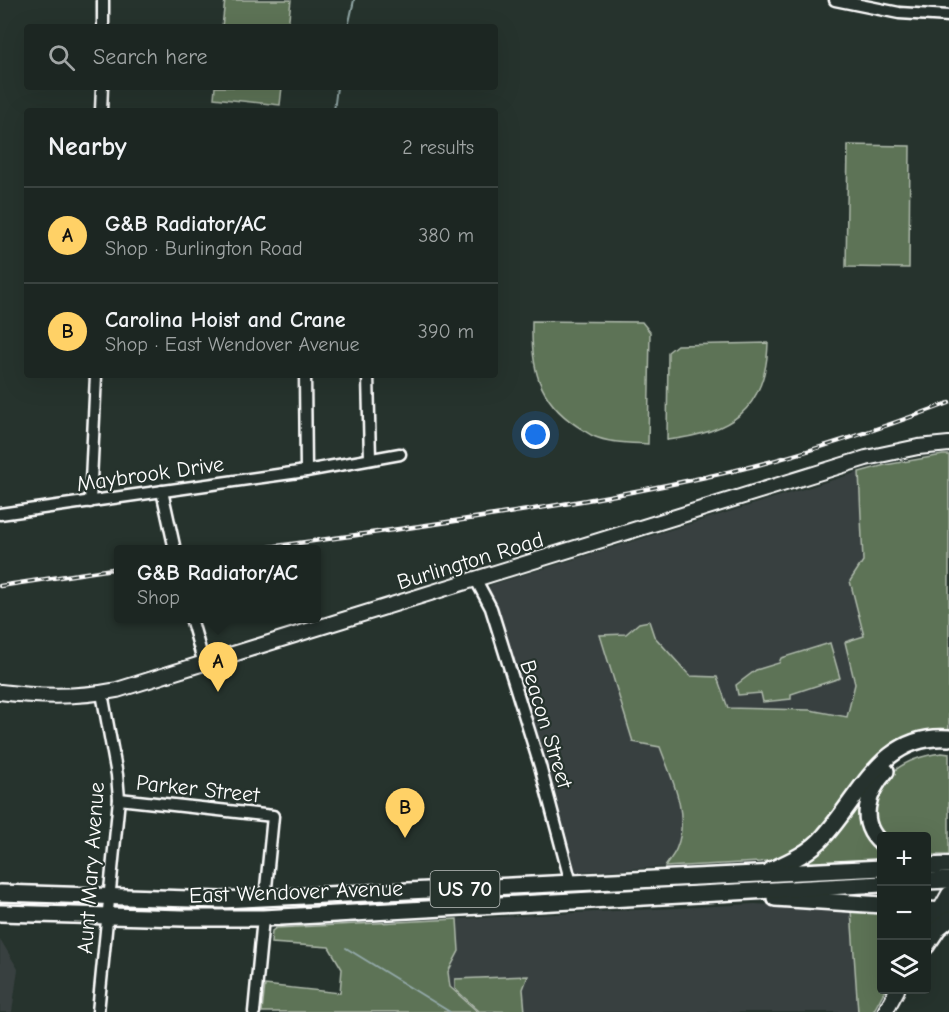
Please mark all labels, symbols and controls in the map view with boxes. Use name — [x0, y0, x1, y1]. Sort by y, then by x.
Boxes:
search box — [24, 24, 498, 90]
icon: search — [45, 41, 78, 74]
text: Search here — [93, 44, 208, 70]
text: Nearby — [48, 132, 127, 162]
text: 2 results — [402, 136, 474, 159]
text: G&B Radiator/AC — [105, 211, 266, 237]
text: A — [62, 224, 73, 247]
text: 380 m — [418, 224, 474, 247]
text: Shop · Burlington Road — [105, 237, 303, 260]
text: Carolina Hoist and Crane — [105, 307, 345, 333]
text: B — [61, 320, 74, 343]
text: 390 m — [418, 320, 474, 343]
text: Shop · East Wendover Avenue — [105, 333, 359, 356]
your location — [521, 420, 550, 449]
street label: Maybrook Drive — [75, 451, 225, 497]
street label: Burlington Road — [394, 526, 547, 596]
popup — [114, 545, 321, 623]
text: G&B Radiator/AC — [137, 560, 298, 586]
text: Shop — [137, 586, 180, 609]
pin: A — [198, 642, 238, 692]
street label: Beacon Street — [514, 657, 578, 792]
street label: Parker Street — [135, 770, 262, 808]
street label: Aunt Mary Avenue — [72, 781, 110, 955]
pin: B — [386, 788, 424, 838]
map controls — [877, 832, 931, 994]
button: + — [877, 832, 931, 886]
road number: US 70 — [430, 871, 500, 907]
street label: East Wendover Avenue — [189, 875, 403, 909]
button: − — [877, 886, 931, 940]
button: layers — [877, 940, 931, 994]

